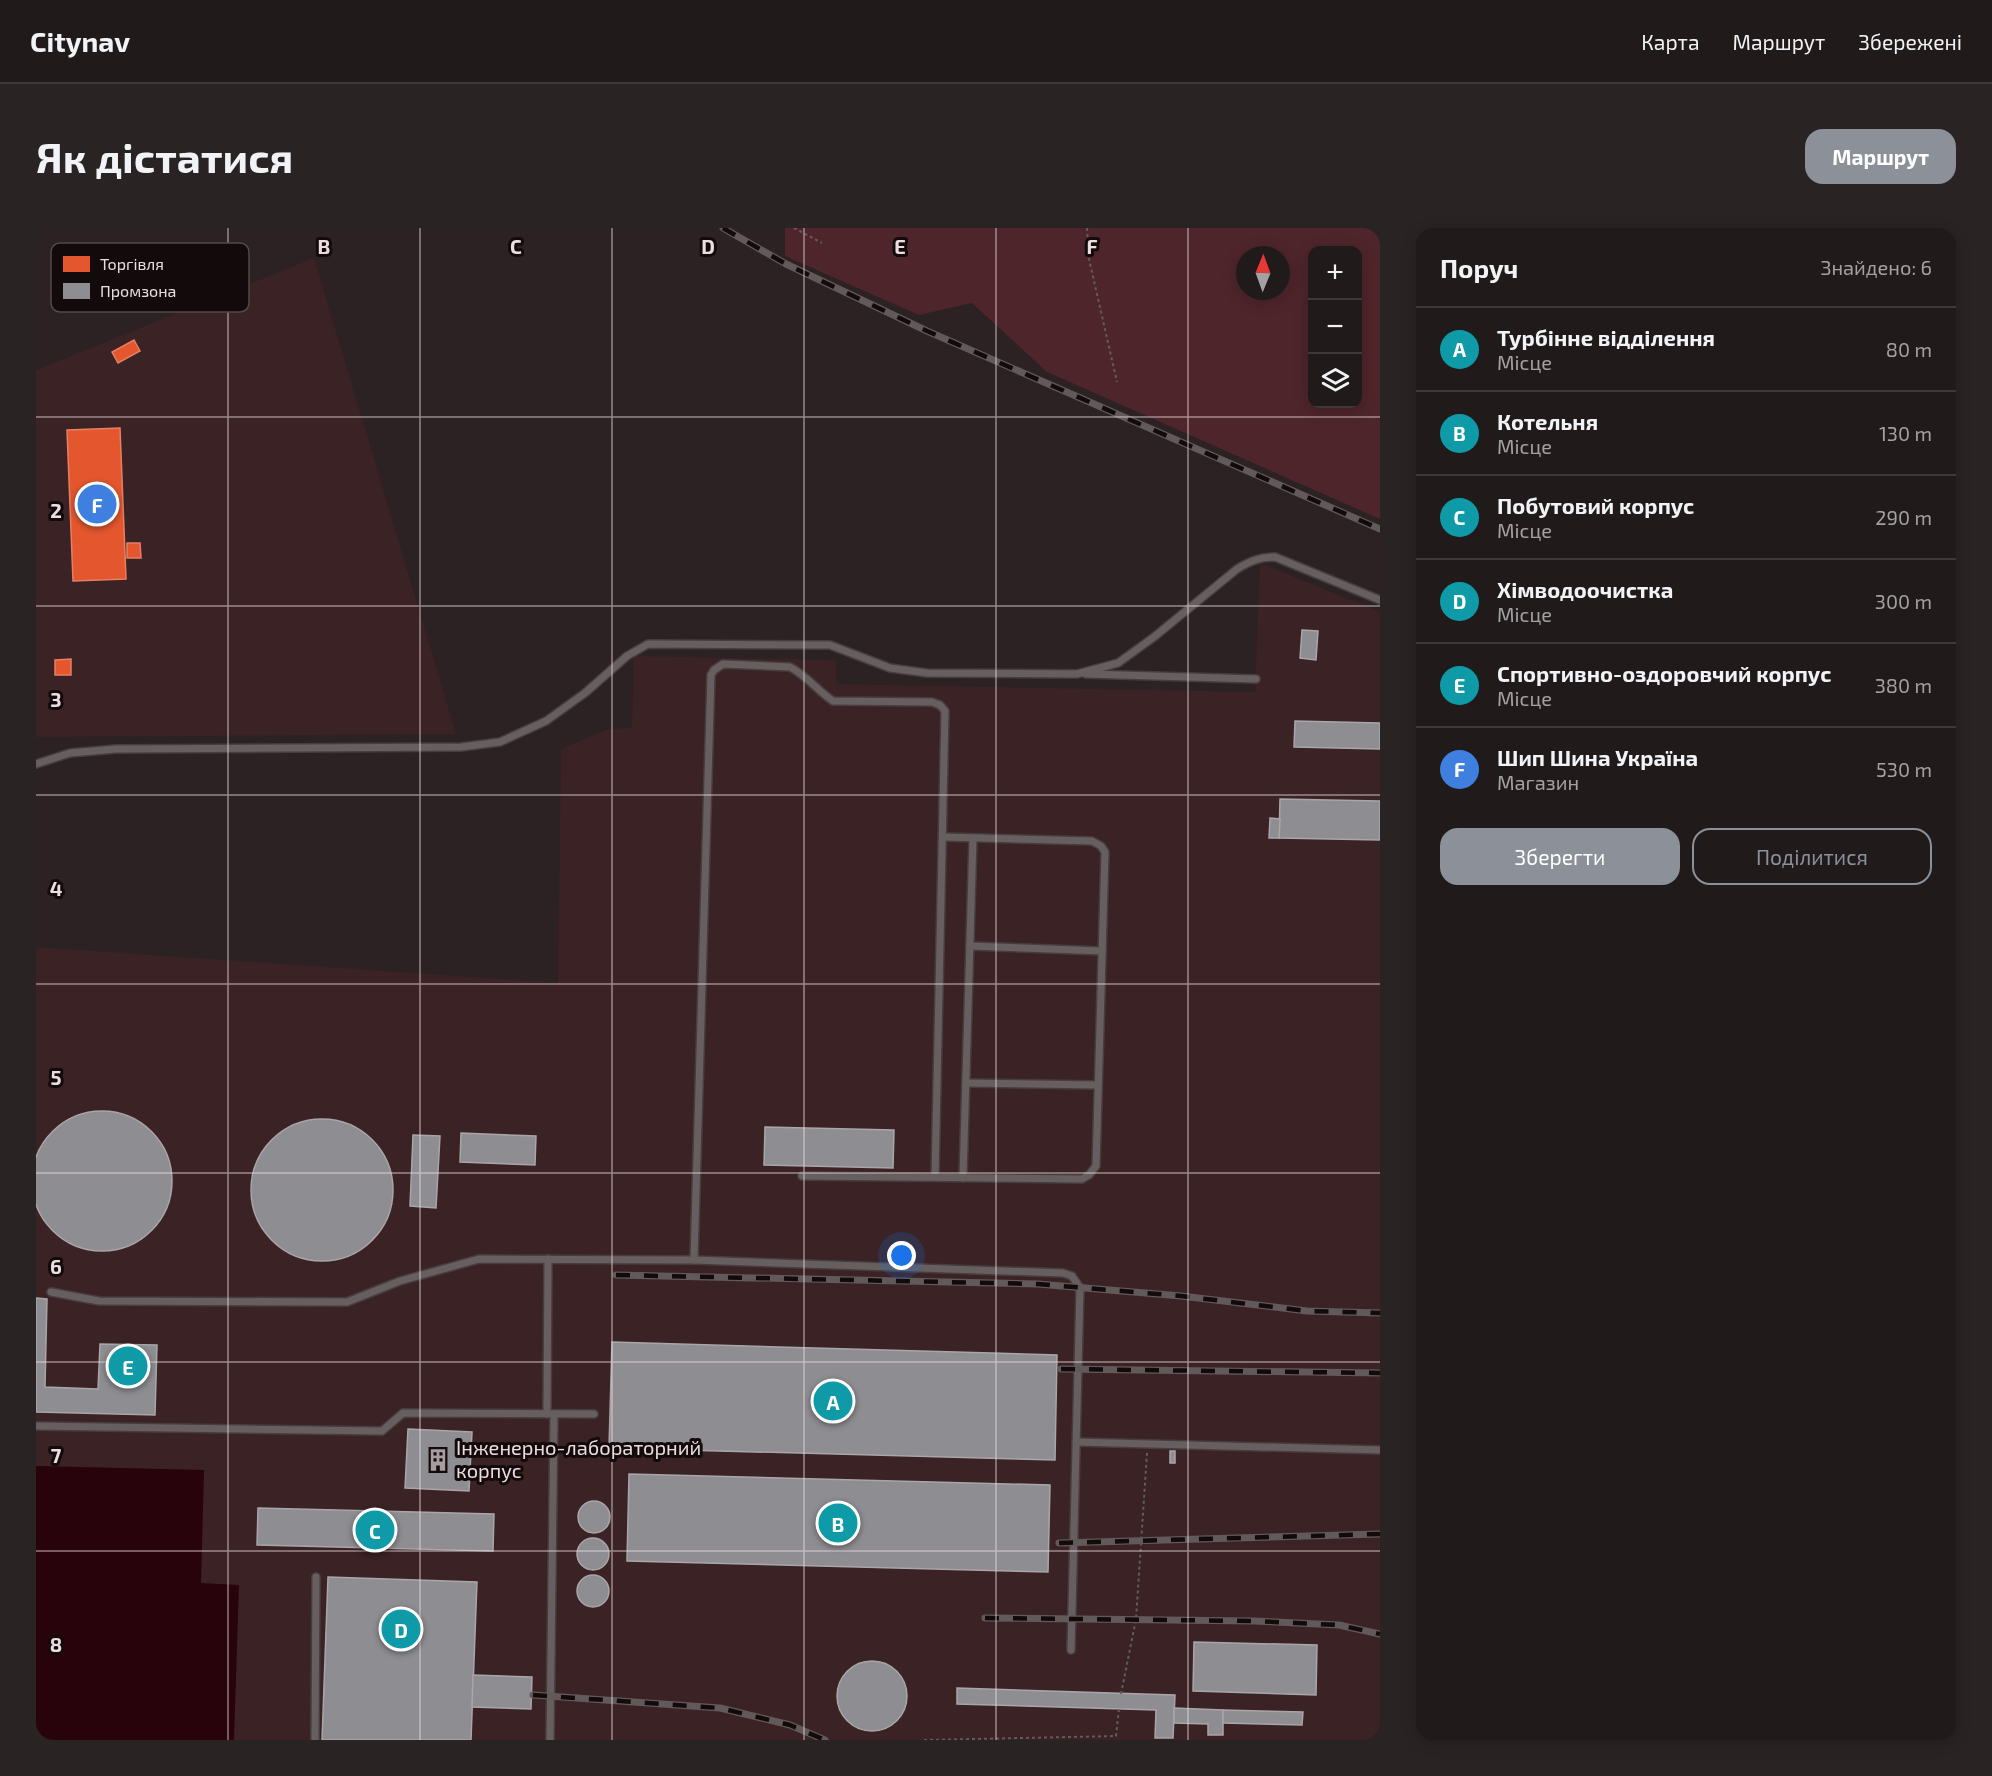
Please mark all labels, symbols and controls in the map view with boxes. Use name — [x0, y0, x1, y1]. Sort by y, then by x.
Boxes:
text: Citynav — [30, 24, 130, 58]
text: Карта — [1641, 29, 1700, 54]
text: Маршрут — [1733, 29, 1825, 54]
text: Збережені — [1858, 29, 1962, 54]
button: Маршрут — [1805, 129, 1956, 184]
text: Як дістатися — [36, 131, 293, 181]
text: B — [318, 234, 330, 258]
text: C — [510, 234, 522, 258]
text: D — [701, 234, 715, 258]
text: E — [894, 234, 906, 258]
text: F — [1086, 234, 1098, 258]
legend — [51, 243, 249, 312]
north arrow — [1236, 246, 1290, 300]
map controls — [1308, 246, 1362, 408]
button: + — [1308, 246, 1362, 300]
text: Поруч — [1440, 252, 1518, 283]
text: Торгівля — [100, 254, 164, 273]
text: Знайдено: 6 — [1820, 255, 1932, 279]
text: Промзона — [100, 281, 176, 300]
button: − — [1308, 300, 1362, 354]
text: Турбінне відділення — [1497, 324, 1715, 350]
text: A — [1453, 337, 1466, 361]
text: 80 m — [1886, 337, 1932, 361]
text: Місце — [1497, 350, 1552, 374]
button: layers — [1308, 354, 1362, 408]
text: Котельня — [1497, 408, 1598, 434]
text: B — [1453, 421, 1466, 445]
text: 130 m — [1879, 421, 1932, 445]
text: Місце — [1497, 434, 1552, 458]
pin: F — [78, 482, 116, 526]
text: Побутовий корпус — [1497, 492, 1694, 518]
text: 2 — [50, 498, 62, 522]
text: C — [1454, 505, 1465, 529]
text: 290 m — [1875, 505, 1932, 529]
text: Місце — [1497, 518, 1552, 542]
text: Хімводоочистка — [1497, 576, 1673, 602]
text: D — [1453, 589, 1466, 613]
text: 300 m — [1875, 589, 1932, 613]
text: Місце — [1497, 602, 1552, 626]
text: Спортивно-оздоровчий корпус — [1497, 660, 1831, 686]
text: E — [1454, 673, 1465, 697]
text: 380 m — [1875, 673, 1932, 697]
text: Місце — [1497, 686, 1552, 710]
text: 3 — [50, 687, 62, 711]
text: Шип Шина Україна — [1497, 744, 1698, 770]
text: F — [1454, 757, 1465, 781]
text: 530 m — [1876, 757, 1932, 781]
text: Магазин — [1497, 770, 1579, 794]
button: Зберегти — [1440, 828, 1680, 885]
button: Поділитися — [1692, 828, 1932, 885]
text: 4 — [50, 876, 63, 900]
text: 5 — [50, 1065, 62, 1089]
your location — [887, 1241, 916, 1270]
text: 6 — [50, 1254, 62, 1278]
pin: E — [108, 1344, 148, 1388]
pin: A — [814, 1378, 852, 1424]
place label: Інженерно-лабораторний корпус — [456, 1435, 701, 1483]
text: 7 — [51, 1443, 62, 1467]
building icon: Інженерно-лабораторний корпус — [425, 1447, 451, 1473]
pin: B — [818, 1500, 858, 1546]
pin: C — [356, 1508, 394, 1552]
pin: D — [382, 1606, 421, 1652]
text: 8 — [50, 1632, 62, 1656]

